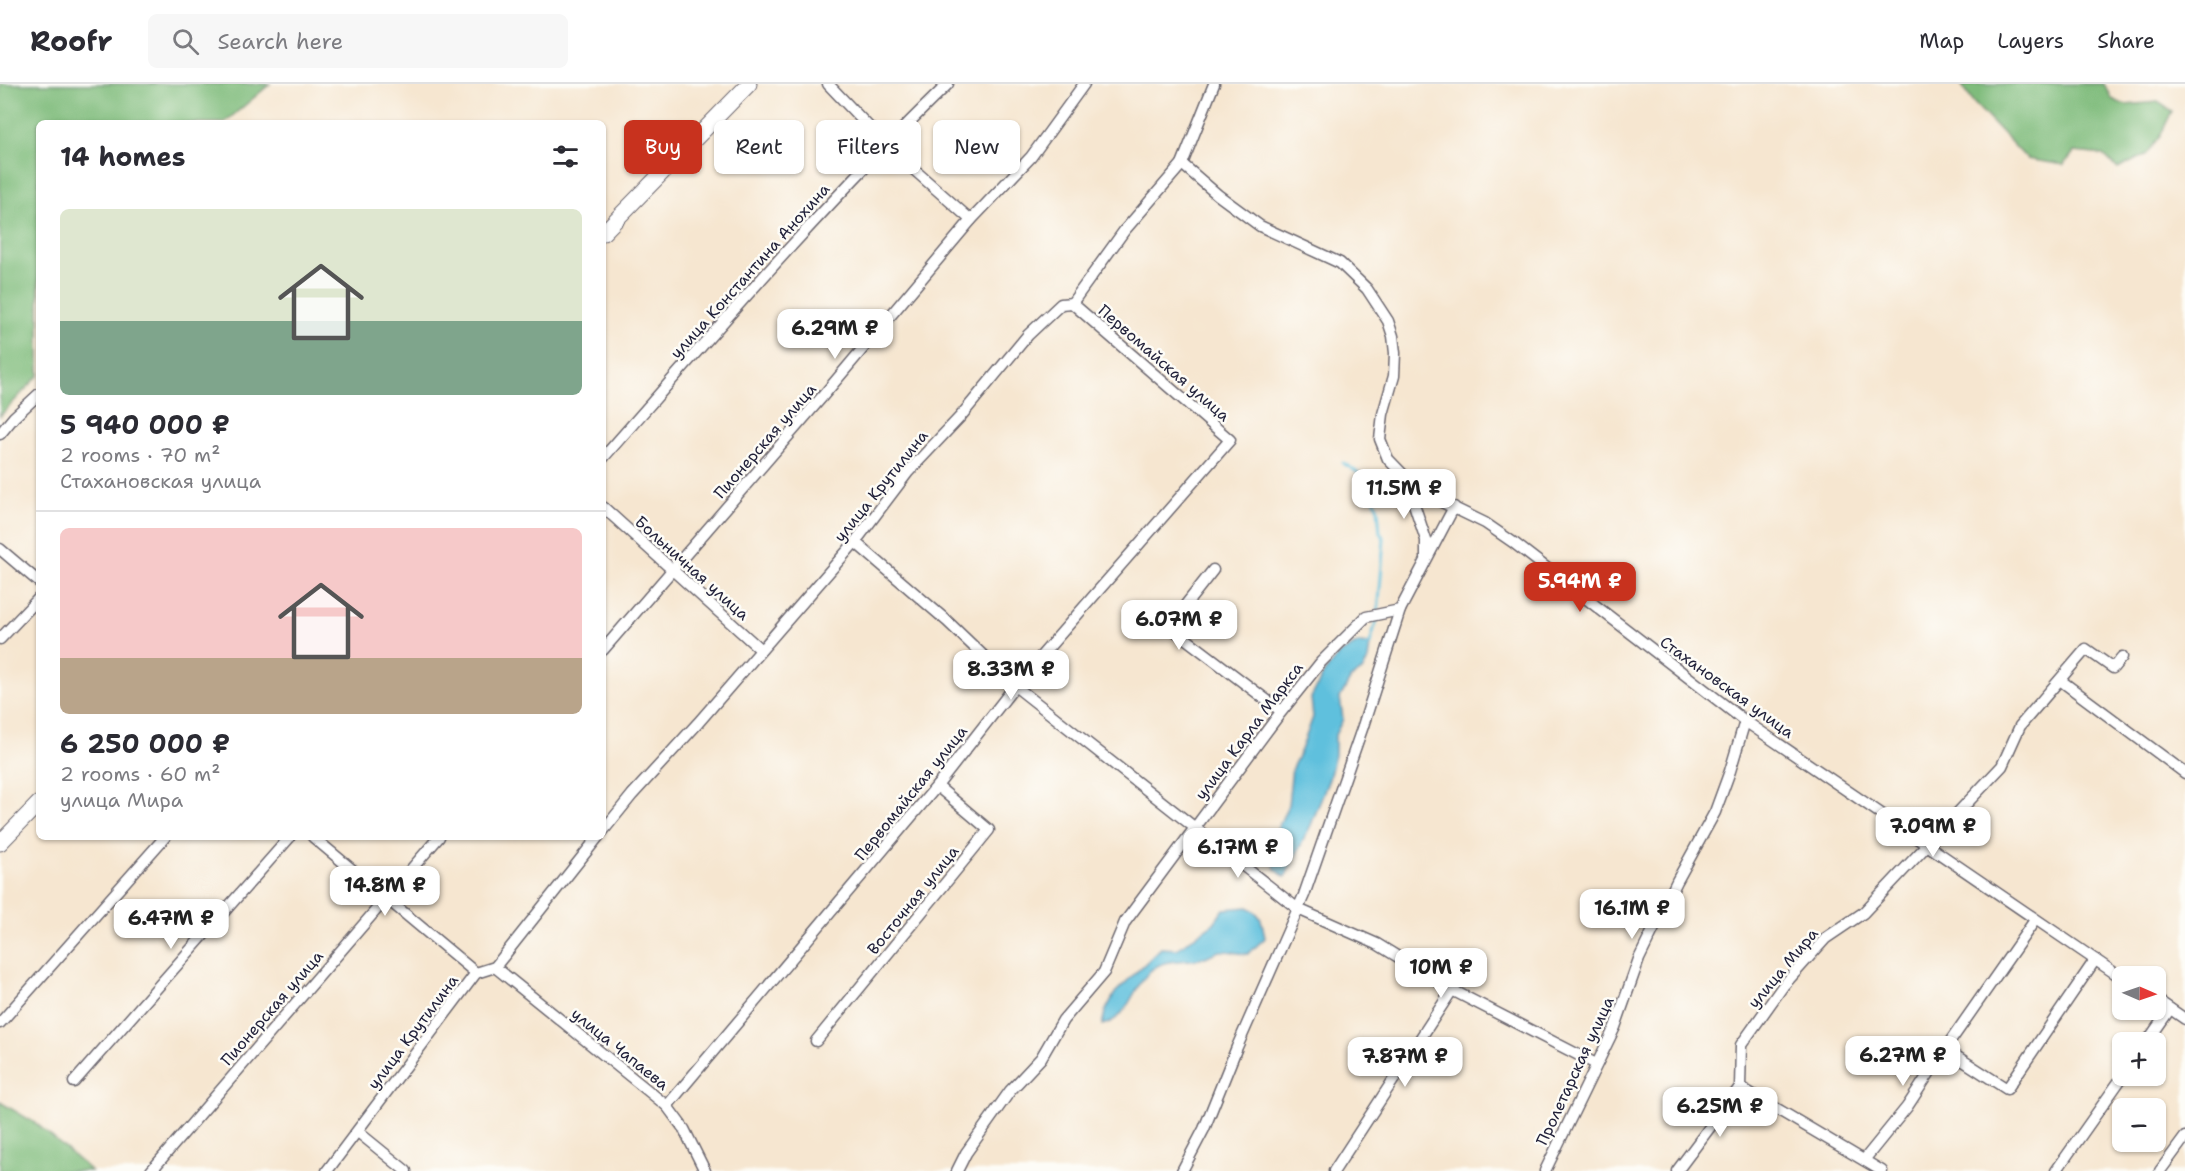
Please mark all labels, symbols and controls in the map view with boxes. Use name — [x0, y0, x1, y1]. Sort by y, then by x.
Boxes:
search box — [148, 14, 568, 68]
text: Roofr — [30, 22, 112, 60]
icon: search — [169, 25, 202, 58]
text: Search here — [217, 27, 343, 56]
text: Map — [1919, 27, 1964, 55]
text: Layers — [1997, 27, 2064, 55]
text: Share — [2097, 27, 2155, 55]
chip: Buy — [624, 120, 702, 174]
chip: Rent — [714, 120, 804, 174]
chip: Filters — [816, 120, 921, 174]
chip: New — [933, 120, 1020, 174]
text: 14 homes — [60, 139, 186, 174]
icon: filters — [549, 140, 582, 173]
street label: улица Константина Анохина — [666, 179, 834, 363]
icon: home — [267, 248, 375, 356]
street label: Первомайская улица — [1094, 300, 1234, 426]
pin: 6.29M ₽ — [780, 309, 890, 360]
text: 6.29M ₽ — [791, 315, 879, 341]
street label: Пионерская улица — [709, 379, 821, 503]
text: 5 940 000 ₽ — [60, 407, 230, 442]
street label: улица Крутилина — [829, 426, 933, 546]
text: 2 rooms · 70 m² — [60, 442, 221, 468]
text: Стахановская улица — [60, 468, 261, 494]
pin: 11.5M ₽ — [1349, 469, 1459, 520]
text: 11.5M ₽ — [1366, 475, 1442, 501]
street label: Больничная улица — [631, 511, 754, 625]
pin: 5.94M ₽ — [1525, 562, 1635, 613]
icon: home — [267, 567, 375, 675]
text: 5.94M ₽ — [1538, 568, 1622, 594]
pin: 6.07M ₽ — [1124, 600, 1234, 651]
text: 6.07M ₽ — [1135, 606, 1223, 632]
street label: Стахановская улица — [1656, 631, 1798, 743]
pin: 8.33M ₽ — [956, 650, 1066, 701]
text: 8.33M ₽ — [967, 656, 1055, 682]
street label: улица Карла Маркса — [1190, 658, 1308, 804]
street label: Первомайская улица — [850, 721, 972, 865]
text: 6 250 000 ₽ — [60, 726, 230, 761]
text: 2 rooms · 60 m² — [60, 761, 220, 787]
text: улица Мира — [60, 787, 183, 813]
pin: 7.09M ₽ — [1878, 807, 1988, 858]
text: 7.09M ₽ — [1890, 813, 1976, 839]
pin: 6.17M ₽ — [1183, 828, 1293, 879]
text: 6.17M ₽ — [1197, 834, 1279, 860]
street label: Восточная улица — [863, 841, 963, 959]
pin: 14.8M ₽ — [330, 866, 440, 917]
text: 14.8M ₽ — [344, 872, 426, 898]
pin: 16.1M ₽ — [1577, 889, 1687, 940]
text: 16.1M ₽ — [1594, 895, 1670, 921]
pin: 6.47M ₽ — [116, 899, 226, 950]
text: 6.47M ₽ — [128, 905, 214, 931]
street label: улица Мира — [1743, 923, 1823, 1013]
street label: Пионерская улица — [216, 946, 328, 1070]
pin: 10M ₽ — [1399, 948, 1483, 999]
text: 10M ₽ — [1409, 954, 1473, 980]
north arrow — [2112, 966, 2166, 1020]
map controls — [2112, 966, 2166, 1152]
street label: улица Крутилина — [363, 970, 463, 1094]
street label: Пролетарская улица — [1531, 993, 1619, 1149]
street label: улица Чапаева — [567, 1003, 673, 1095]
button: + — [2112, 1032, 2166, 1086]
pin: 6.27M ₽ — [1848, 1036, 1958, 1087]
pin: 7.87M ₽ — [1350, 1037, 1460, 1088]
text: 6.27M ₽ — [1859, 1042, 1947, 1068]
text: 7.87M ₽ — [1362, 1043, 1448, 1069]
pin: 6.25M ₽ — [1665, 1087, 1775, 1138]
text: 6.25M ₽ — [1677, 1093, 1763, 1119]
button: − — [2112, 1098, 2166, 1152]

